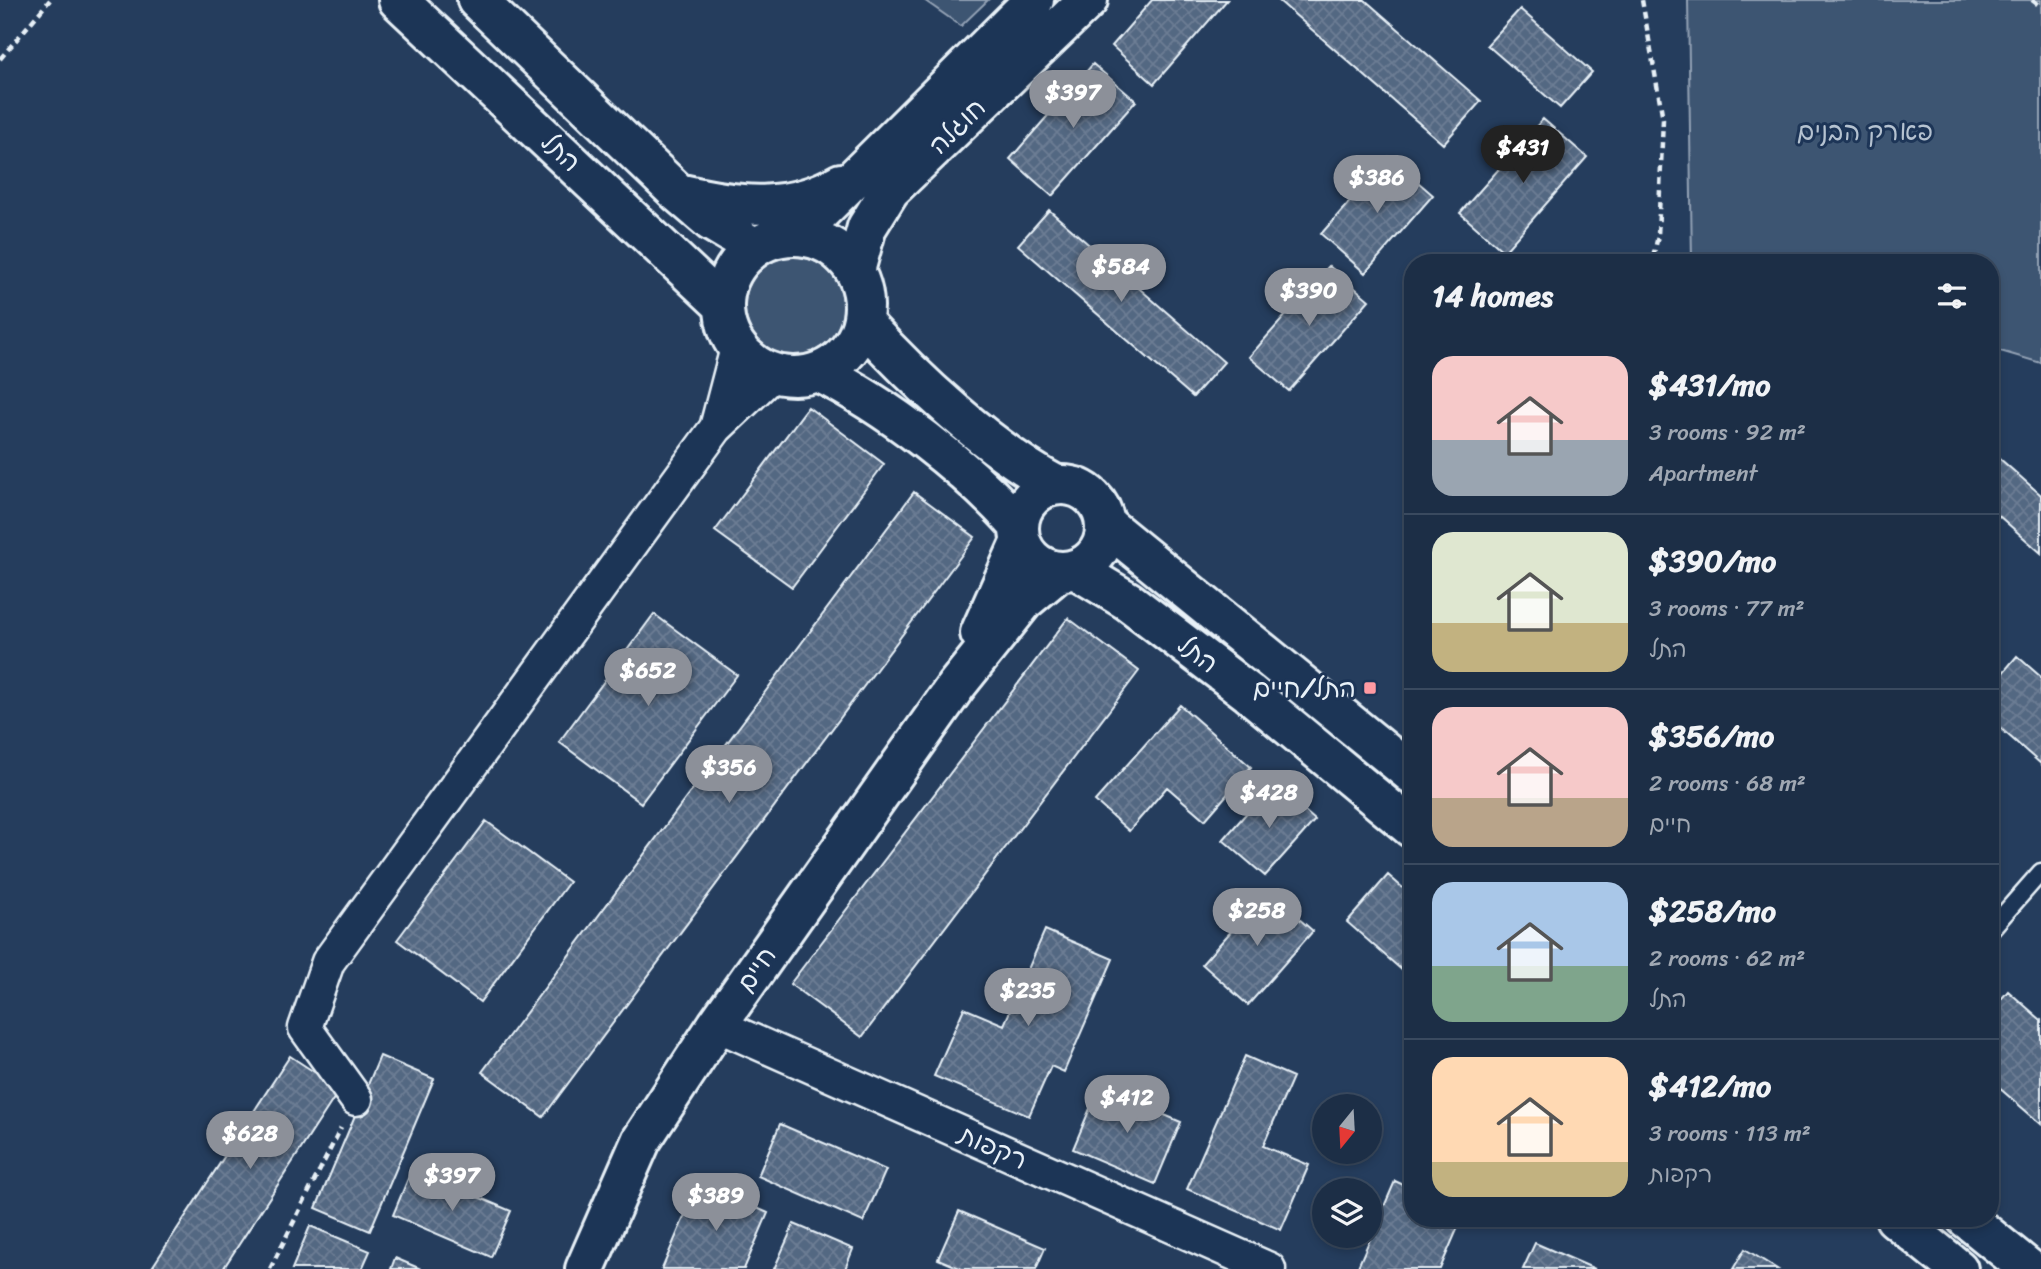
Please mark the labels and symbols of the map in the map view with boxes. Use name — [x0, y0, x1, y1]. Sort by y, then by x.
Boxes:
pin: $397 — [1032, 71, 1114, 130]
street label: חוגלה — [917, 86, 997, 166]
park label: פארק הבנים — [1797, 108, 1933, 154]
street label: התל — [530, 121, 592, 183]
pin: $431 — [1482, 125, 1564, 185]
pin: $386 — [1336, 156, 1418, 215]
pin: $584 — [1080, 244, 1162, 304]
pin: $390 — [1268, 268, 1350, 328]
street label: התל — [1167, 623, 1229, 685]
pin: $652 — [607, 648, 689, 708]
place label: התל/חיים — [1253, 665, 1356, 711]
marker: התל/חיים — [1362, 680, 1378, 696]
pin: $356 — [688, 746, 770, 805]
pin: $428 — [1228, 770, 1310, 830]
pin: $258 — [1216, 888, 1298, 948]
street label: חיים — [723, 936, 789, 1002]
pin: $235 — [987, 968, 1069, 1028]
pin: $412 — [1086, 1076, 1168, 1135]
north arrow — [1312, 1094, 1382, 1164]
street label: רקפות — [949, 1111, 1035, 1183]
pin: $628 — [209, 1112, 291, 1171]
pin: $397 — [411, 1154, 493, 1213]
pin: $389 — [675, 1174, 757, 1233]

